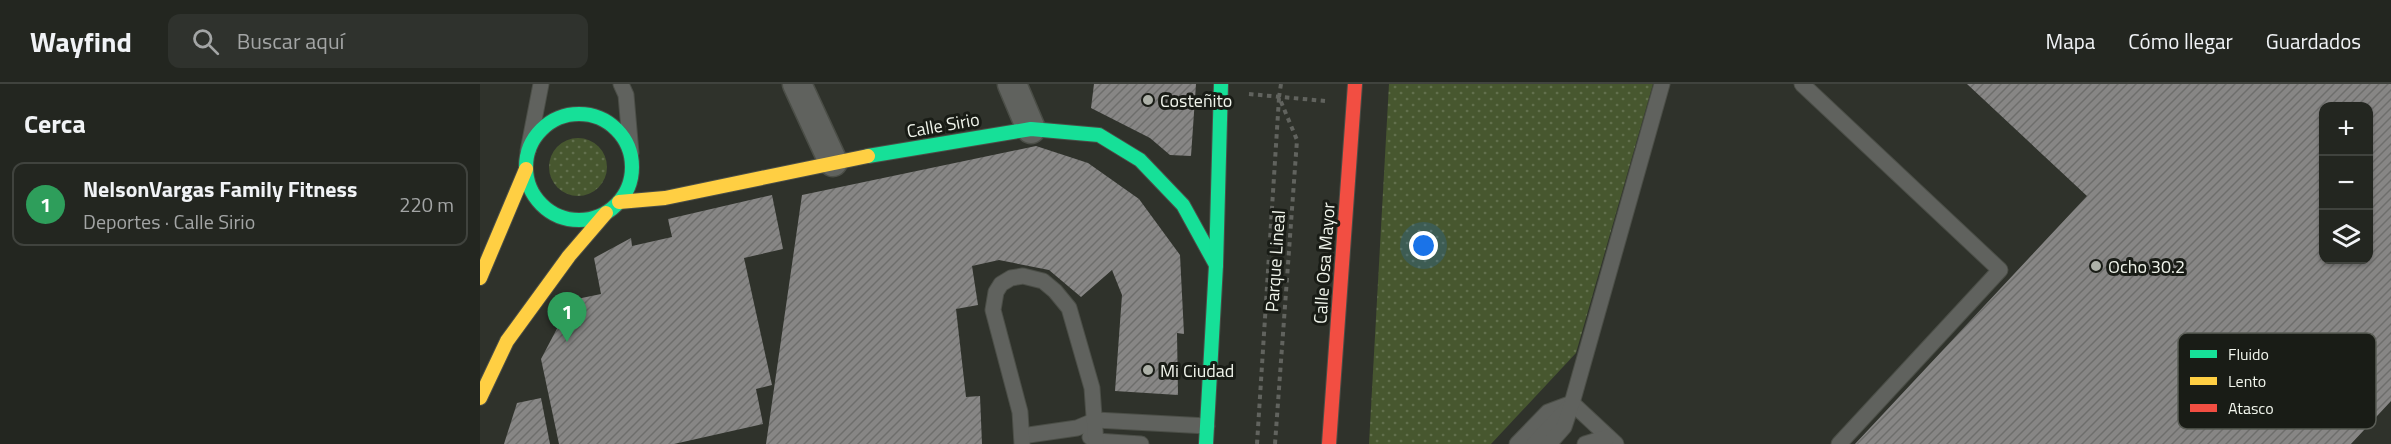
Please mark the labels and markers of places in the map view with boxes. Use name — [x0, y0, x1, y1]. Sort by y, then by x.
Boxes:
place label: Costeñito — [1160, 87, 1232, 114]
marker: Costeñito — [1141, 93, 1155, 107]
place label: Ocho 30.2 — [2108, 253, 2185, 280]
marker: Ocho 30.2 — [2089, 259, 2103, 273]
pin: 1 — [548, 292, 586, 342]
place label: Mi Ciudad — [1160, 357, 1234, 384]
marker: Mi Ciudad — [1141, 363, 1155, 377]

